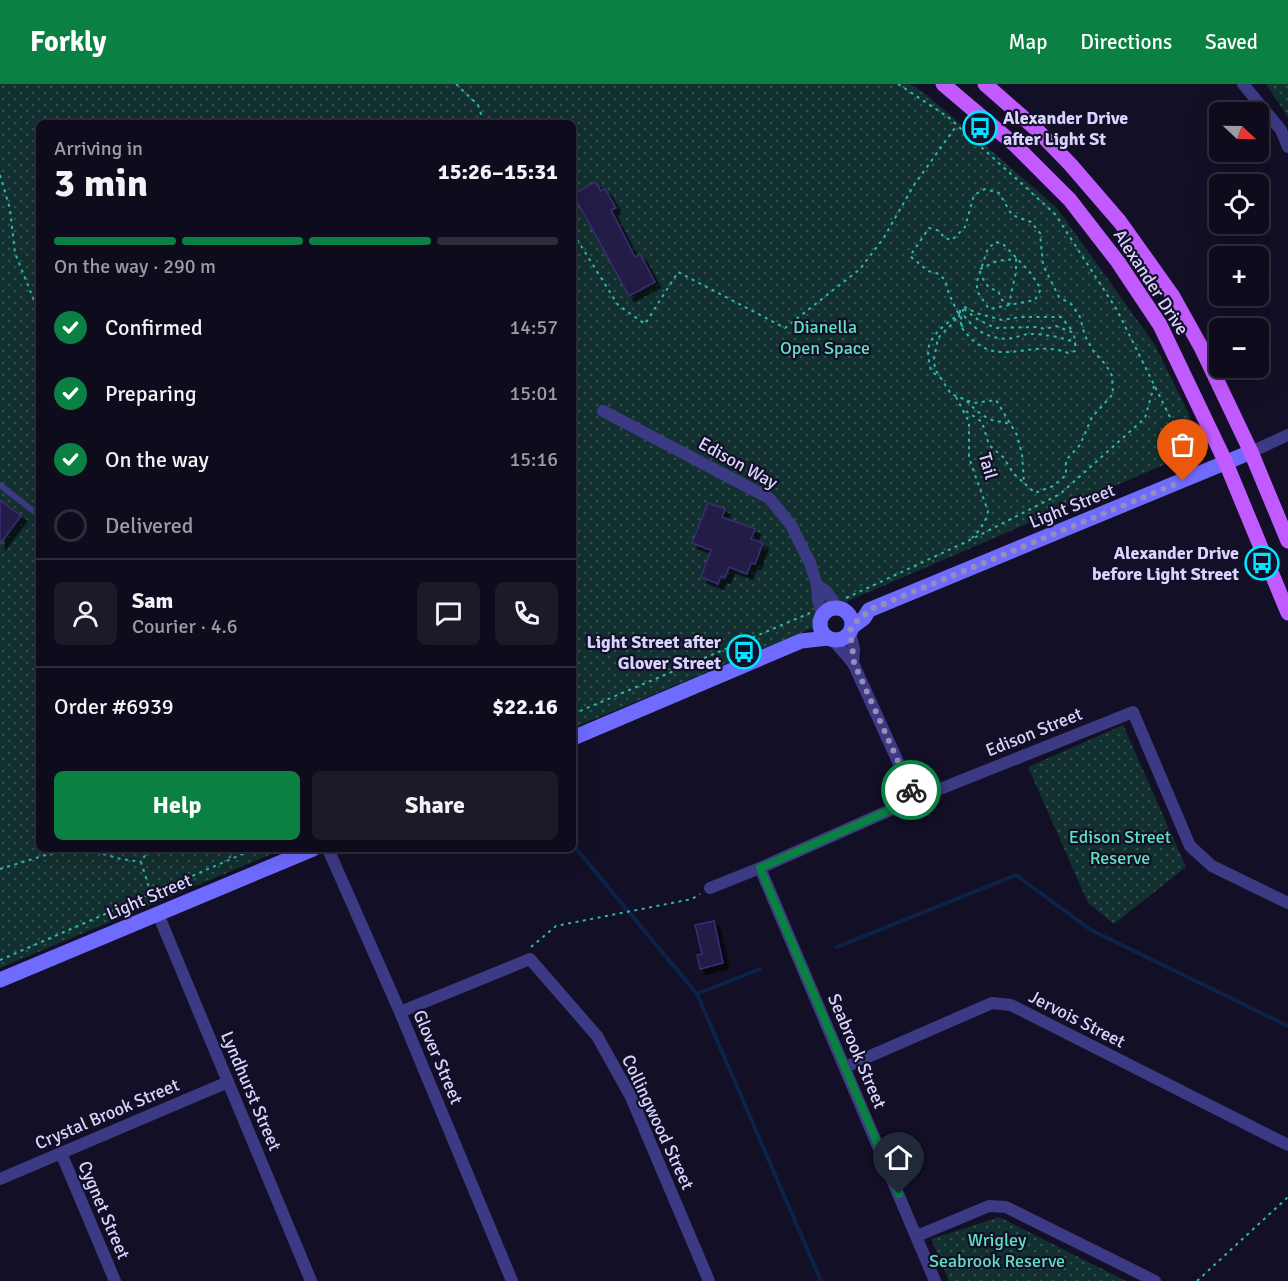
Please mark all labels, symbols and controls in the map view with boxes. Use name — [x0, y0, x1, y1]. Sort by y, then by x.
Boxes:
text: Forkly — [30, 25, 106, 59]
text: Map — [1009, 29, 1047, 55]
text: Directions — [1080, 29, 1172, 55]
text: Saved — [1205, 29, 1258, 55]
north arrow — [1209, 102, 1269, 162]
map controls — [1209, 102, 1269, 378]
place label: Alexander Drive after Light St — [1003, 107, 1128, 150]
bus stop icon: Alexander Drive after Light St — [962, 110, 998, 146]
text: Arriving in — [54, 136, 143, 161]
text: 15:26–15:31 — [438, 158, 558, 185]
text: 3 min — [54, 159, 148, 207]
button: locate — [1209, 174, 1269, 234]
street label: Alexander Drive — [1109, 225, 1193, 339]
button: + — [1209, 246, 1269, 306]
text: On the way · 290 m — [54, 254, 216, 279]
icon: check — [54, 311, 87, 344]
text: Confirmed — [105, 314, 203, 341]
text: 14:57 — [509, 315, 558, 340]
park label: Dianella Open Space — [780, 316, 870, 359]
button: − — [1209, 318, 1269, 378]
icon: check — [54, 377, 87, 410]
text: Preparing — [105, 380, 197, 407]
text: 15:01 — [509, 381, 558, 406]
pin — [1157, 419, 1208, 481]
icon: bag — [1166, 428, 1199, 461]
street label: Edison Way — [694, 432, 782, 494]
icon: check — [54, 443, 87, 476]
text: On the way — [105, 446, 209, 473]
text: 15:16 — [509, 447, 558, 472]
street label: Tail — [974, 450, 1002, 482]
street label: Light Street — [1026, 479, 1118, 533]
text: Delivered — [105, 512, 193, 539]
place label: Alexander Drive before Light Street — [1092, 542, 1239, 585]
bus stop icon: Alexander Drive before Light Street — [1244, 545, 1280, 581]
button: person — [54, 582, 117, 645]
button: chat — [417, 582, 480, 645]
button: phone — [495, 582, 558, 645]
text: Sam — [132, 587, 173, 614]
text: Courier · 4.6 — [132, 614, 238, 639]
place label: Light Street after Glover Street — [587, 631, 722, 674]
bus stop icon: Light Street after Glover Street — [726, 634, 762, 670]
text: Order #6939 — [54, 693, 174, 720]
text: $22.16 — [492, 693, 558, 720]
street label: Edison Street — [982, 703, 1086, 761]
courier — [881, 760, 941, 820]
button: Help — [54, 771, 300, 840]
button: Share — [312, 771, 558, 840]
icon: bike — [895, 774, 928, 807]
park label: Edison Street Reserve — [1069, 826, 1171, 869]
street label: Light Street — [103, 869, 195, 925]
street label: Jervois Street — [1025, 985, 1129, 1053]
street label: Seabrook Street — [823, 990, 891, 1112]
street label: Glover Street — [408, 1007, 468, 1107]
street label: Lyndhurst Street — [216, 1028, 286, 1154]
street label: Collingwood Street — [617, 1051, 699, 1193]
street label: Crystal Brook Street — [32, 1074, 182, 1154]
pin — [873, 1132, 924, 1194]
icon: home — [882, 1141, 915, 1174]
street label: Cygnet Street — [73, 1158, 135, 1262]
park label: Wrigley Seabrook Reserve — [929, 1229, 1065, 1272]

